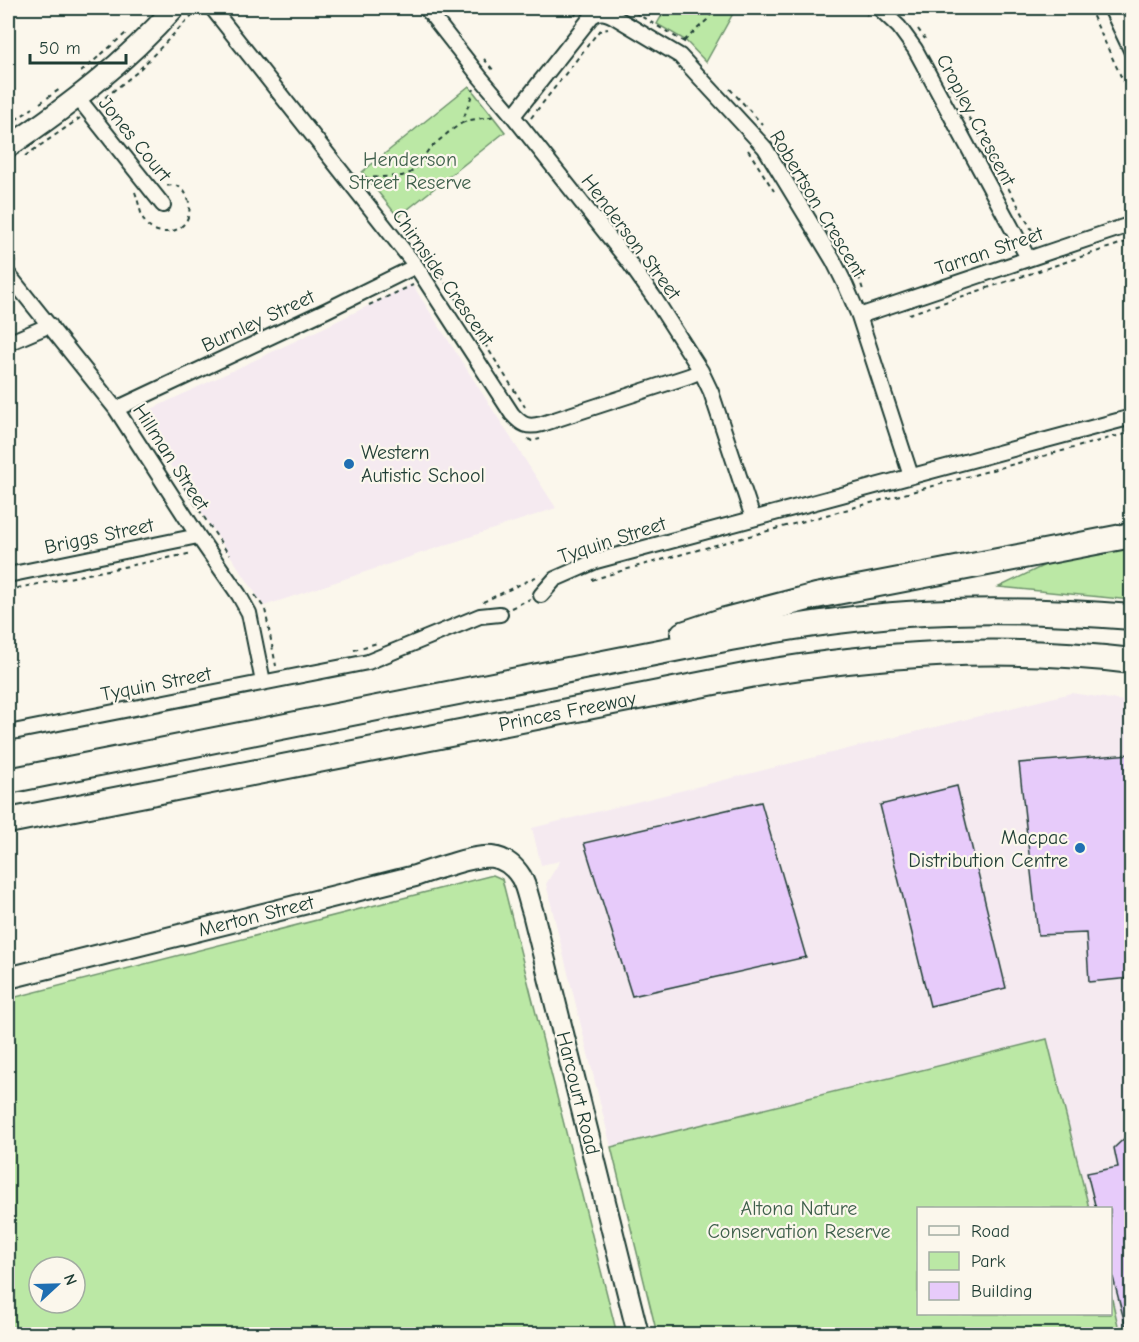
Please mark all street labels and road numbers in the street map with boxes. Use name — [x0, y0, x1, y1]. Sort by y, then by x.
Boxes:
street label: Cropley Crescent — [932, 50, 1021, 191]
street label: Jones Court — [94, 92, 177, 187]
street label: Robertson Crescent — [765, 126, 872, 283]
street label: Henderson Street — [576, 170, 686, 305]
street label: Chirnside Crescent — [387, 204, 499, 351]
street label: Tarran Street — [932, 221, 1047, 280]
street label: Burnley Street — [198, 284, 319, 357]
street label: Hillman Street — [128, 399, 215, 516]
street label: Tyquin Street — [555, 511, 670, 568]
street label: Briggs Street — [42, 513, 157, 559]
street label: Tyquin Street — [99, 662, 214, 706]
street label: Princes Freeway — [497, 686, 638, 736]
street label: Merton Street — [196, 890, 317, 941]
street label: Harcourt Road — [552, 1029, 604, 1157]

